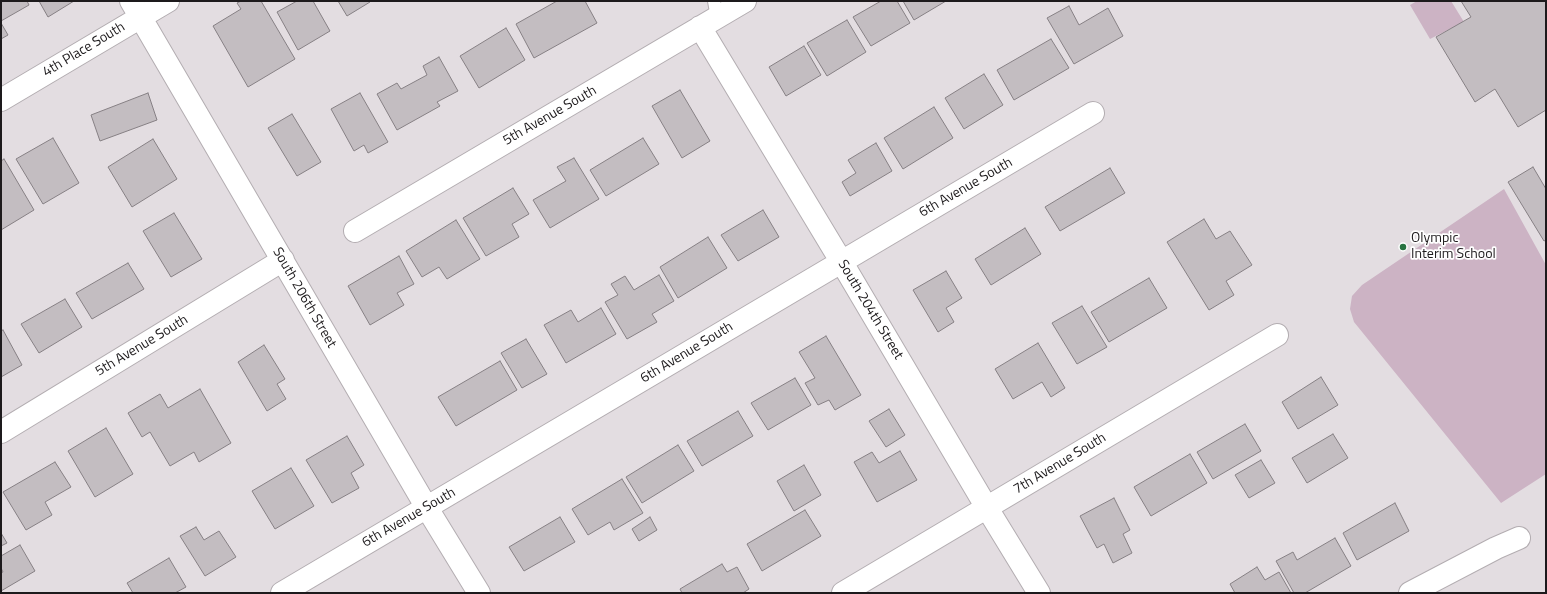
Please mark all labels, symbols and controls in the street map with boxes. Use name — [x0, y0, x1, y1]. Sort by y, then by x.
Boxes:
street label: 4th Place South — [40, 19, 128, 81]
street label: 5th Avenue South — [500, 82, 600, 150]
street label: 6th Avenue South — [916, 154, 1016, 222]
place label: Olympic Interim School — [1411, 231, 1496, 264]
marker: Olympic Interim School — [1398, 242, 1408, 252]
street label: South 206th Street — [268, 245, 340, 351]
street label: South 204th Street — [834, 257, 906, 363]
street label: 5th Avenue South — [93, 312, 191, 380]
street label: 6th Avenue South — [638, 319, 736, 387]
street label: 7th Avenue South — [1011, 430, 1109, 498]
street label: 6th Avenue South — [359, 484, 459, 552]

